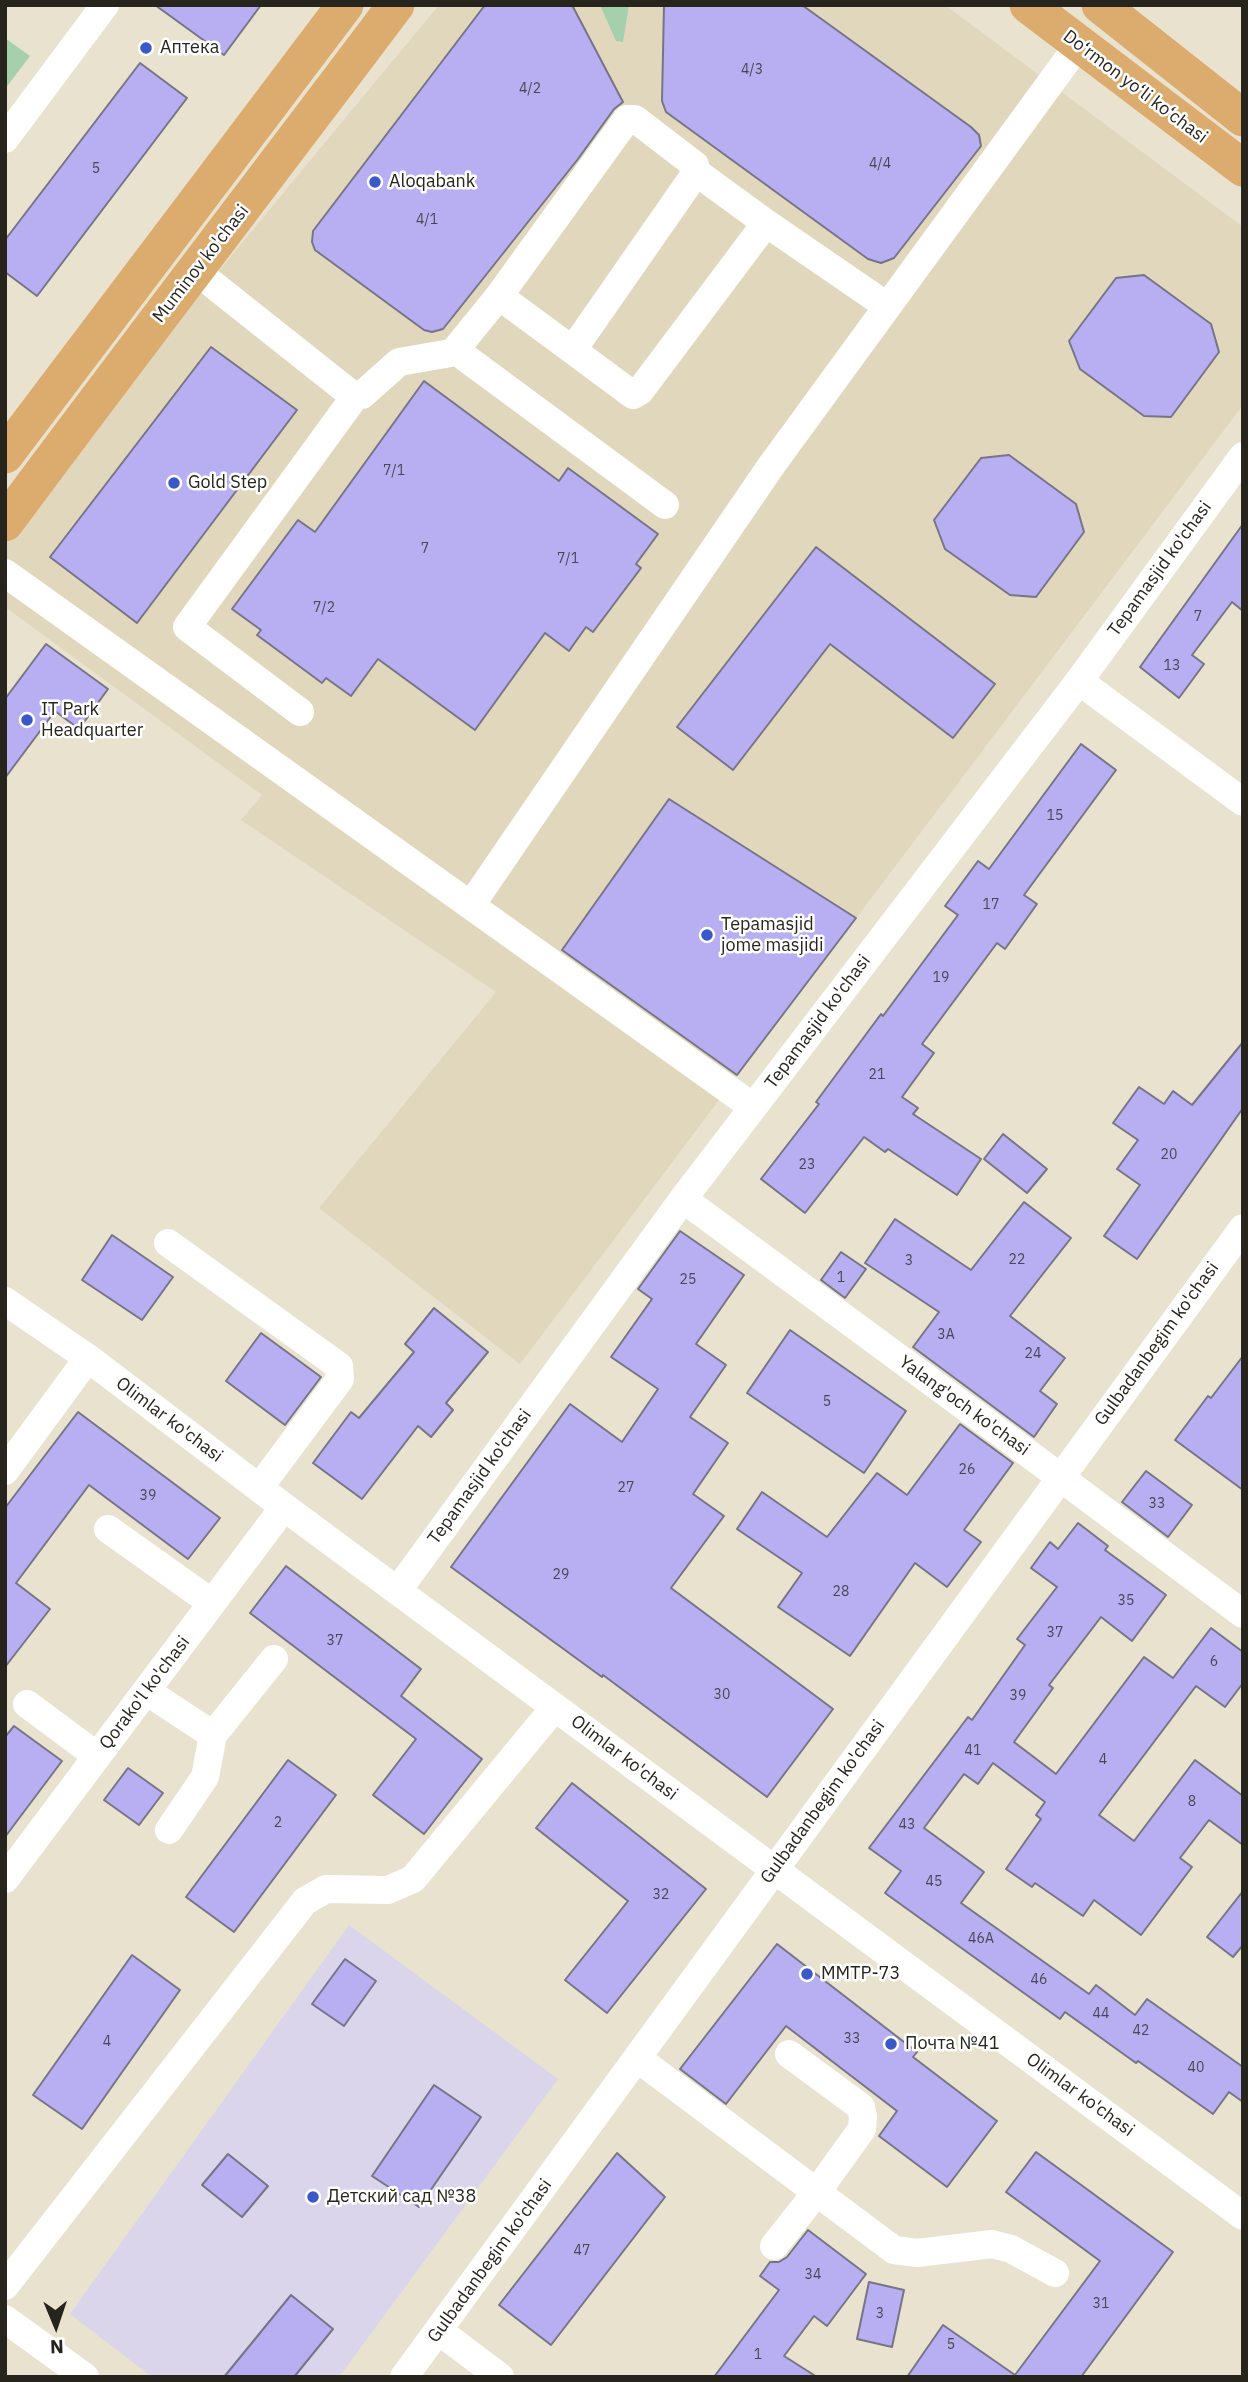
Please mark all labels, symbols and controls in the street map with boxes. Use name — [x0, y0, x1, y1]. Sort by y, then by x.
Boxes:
street label: Do‘rmon yo‘li ko‘chasi — [1059, 26, 1211, 148]
place label: Аптека — [160, 37, 219, 59]
marker: Аптека — [138, 40, 154, 56]
house number: 4/3 — [741, 62, 763, 78]
house number: 4/2 — [519, 81, 541, 97]
house number: 4/4 — [869, 156, 891, 172]
house number: 5 — [92, 161, 100, 177]
place label: Aloqabank — [389, 171, 475, 193]
marker: Aloqabank — [367, 174, 383, 190]
street label: Muminov ko'chasi — [148, 201, 254, 327]
house number: 4/1 — [416, 212, 438, 228]
house number: 7/1 — [383, 463, 405, 479]
place label: Gold Step — [188, 472, 267, 494]
marker: Gold Step — [166, 475, 182, 491]
street label: Tepamasjid ko'chasi — [1104, 497, 1216, 641]
house number: 7 — [421, 541, 429, 557]
house number: 7/1 — [557, 551, 579, 567]
house number: 7/2 — [313, 600, 335, 616]
house number: 7 — [1194, 609, 1202, 625]
house number: 13 — [1164, 658, 1180, 674]
place label: IT Park Headquarter — [41, 699, 143, 742]
marker: IT Park Headquarter — [19, 712, 35, 728]
house number: 15 — [1047, 808, 1063, 824]
house number: 17 — [983, 897, 999, 913]
place label: Tepamasjid jome masjidi — [721, 914, 823, 956]
marker: Tepamasjid jome masjidi — [699, 927, 715, 943]
street label: Tepamasjid ko'chasi — [761, 951, 875, 1093]
house number: 19 — [933, 970, 949, 986]
house number: 21 — [869, 1067, 885, 1083]
house number: 20 — [1161, 1147, 1177, 1163]
house number: 23 — [799, 1157, 815, 1173]
house number: 22 — [1009, 1252, 1025, 1268]
house number: 3 — [905, 1253, 913, 1269]
street label: Gulbadanbegim ko'chasi — [1090, 1258, 1224, 1430]
house number: 1 — [837, 1270, 845, 1286]
house number: 25 — [680, 1272, 696, 1288]
house number: 3A — [937, 1327, 955, 1343]
house number: 24 — [1025, 1346, 1041, 1362]
street label: Yalang'och ko'chasi — [894, 1351, 1034, 1461]
street label: Olimlar ko'chasi — [111, 1373, 227, 1467]
house number: 5 — [823, 1394, 831, 1410]
street label: Tepamasjid ko'chasi — [424, 1405, 536, 1549]
house number: 26 — [959, 1462, 975, 1478]
house number: 27 — [618, 1480, 634, 1496]
house number: 39 — [140, 1488, 156, 1504]
house number: 33 — [1149, 1496, 1165, 1512]
house number: 29 — [553, 1567, 569, 1583]
house number: 28 — [833, 1584, 849, 1600]
house number: 35 — [1118, 1593, 1134, 1609]
house number: 37 — [1047, 1625, 1063, 1641]
street label: Qorako'l ko'chasi — [95, 1632, 195, 1754]
house number: 37 — [327, 1633, 343, 1649]
house number: 6 — [1210, 1654, 1218, 1670]
house number: 30 — [714, 1687, 730, 1703]
house number: 39 — [1010, 1688, 1026, 1704]
street label: Olimlar ko'chasi — [566, 1711, 682, 1805]
street label: Gulbadanbegim ko'chasi — [756, 1716, 890, 1888]
house number: 41 — [965, 1743, 981, 1759]
house number: 4 — [1099, 1752, 1107, 1768]
house number: 8 — [1188, 1794, 1196, 1810]
house number: 2 — [274, 1815, 282, 1831]
house number: 43 — [899, 1817, 915, 1833]
house number: 45 — [926, 1874, 942, 1890]
house number: 32 — [653, 1887, 669, 1903]
house number: 46A — [968, 1931, 994, 1947]
place label: MMTP-73 — [821, 1963, 900, 1985]
marker: MMTP-73 — [799, 1966, 815, 1982]
house number: 46 — [1031, 1972, 1047, 1988]
house number: 44 — [1093, 2006, 1109, 2022]
house number: 42 — [1133, 2023, 1149, 2039]
house number: 33 — [844, 2031, 860, 2047]
place label: Почта №41 — [905, 2033, 999, 2055]
house number: 4 — [103, 2034, 111, 2050]
marker: Почта №41 — [883, 2036, 899, 2052]
street label: Olimlar ko'chasi — [1022, 2049, 1138, 2141]
house number: 40 — [1188, 2060, 1204, 2076]
street label: Gulbadanbegim ko'chasi — [423, 2175, 557, 2347]
place label: Детский сад №38 — [327, 2186, 476, 2208]
marker: Детский сад №38 — [305, 2189, 321, 2205]
house number: 47 — [574, 2243, 590, 2259]
house number: 34 — [805, 2267, 821, 2283]
north arrow — [21, 2291, 91, 2361]
house number: 31 — [1093, 2296, 1109, 2312]
house number: 3 — [876, 2306, 884, 2322]
text: N — [49, 2335, 64, 2359]
house number: 5 — [947, 2337, 955, 2353]
house number: 1 — [754, 2347, 762, 2363]

